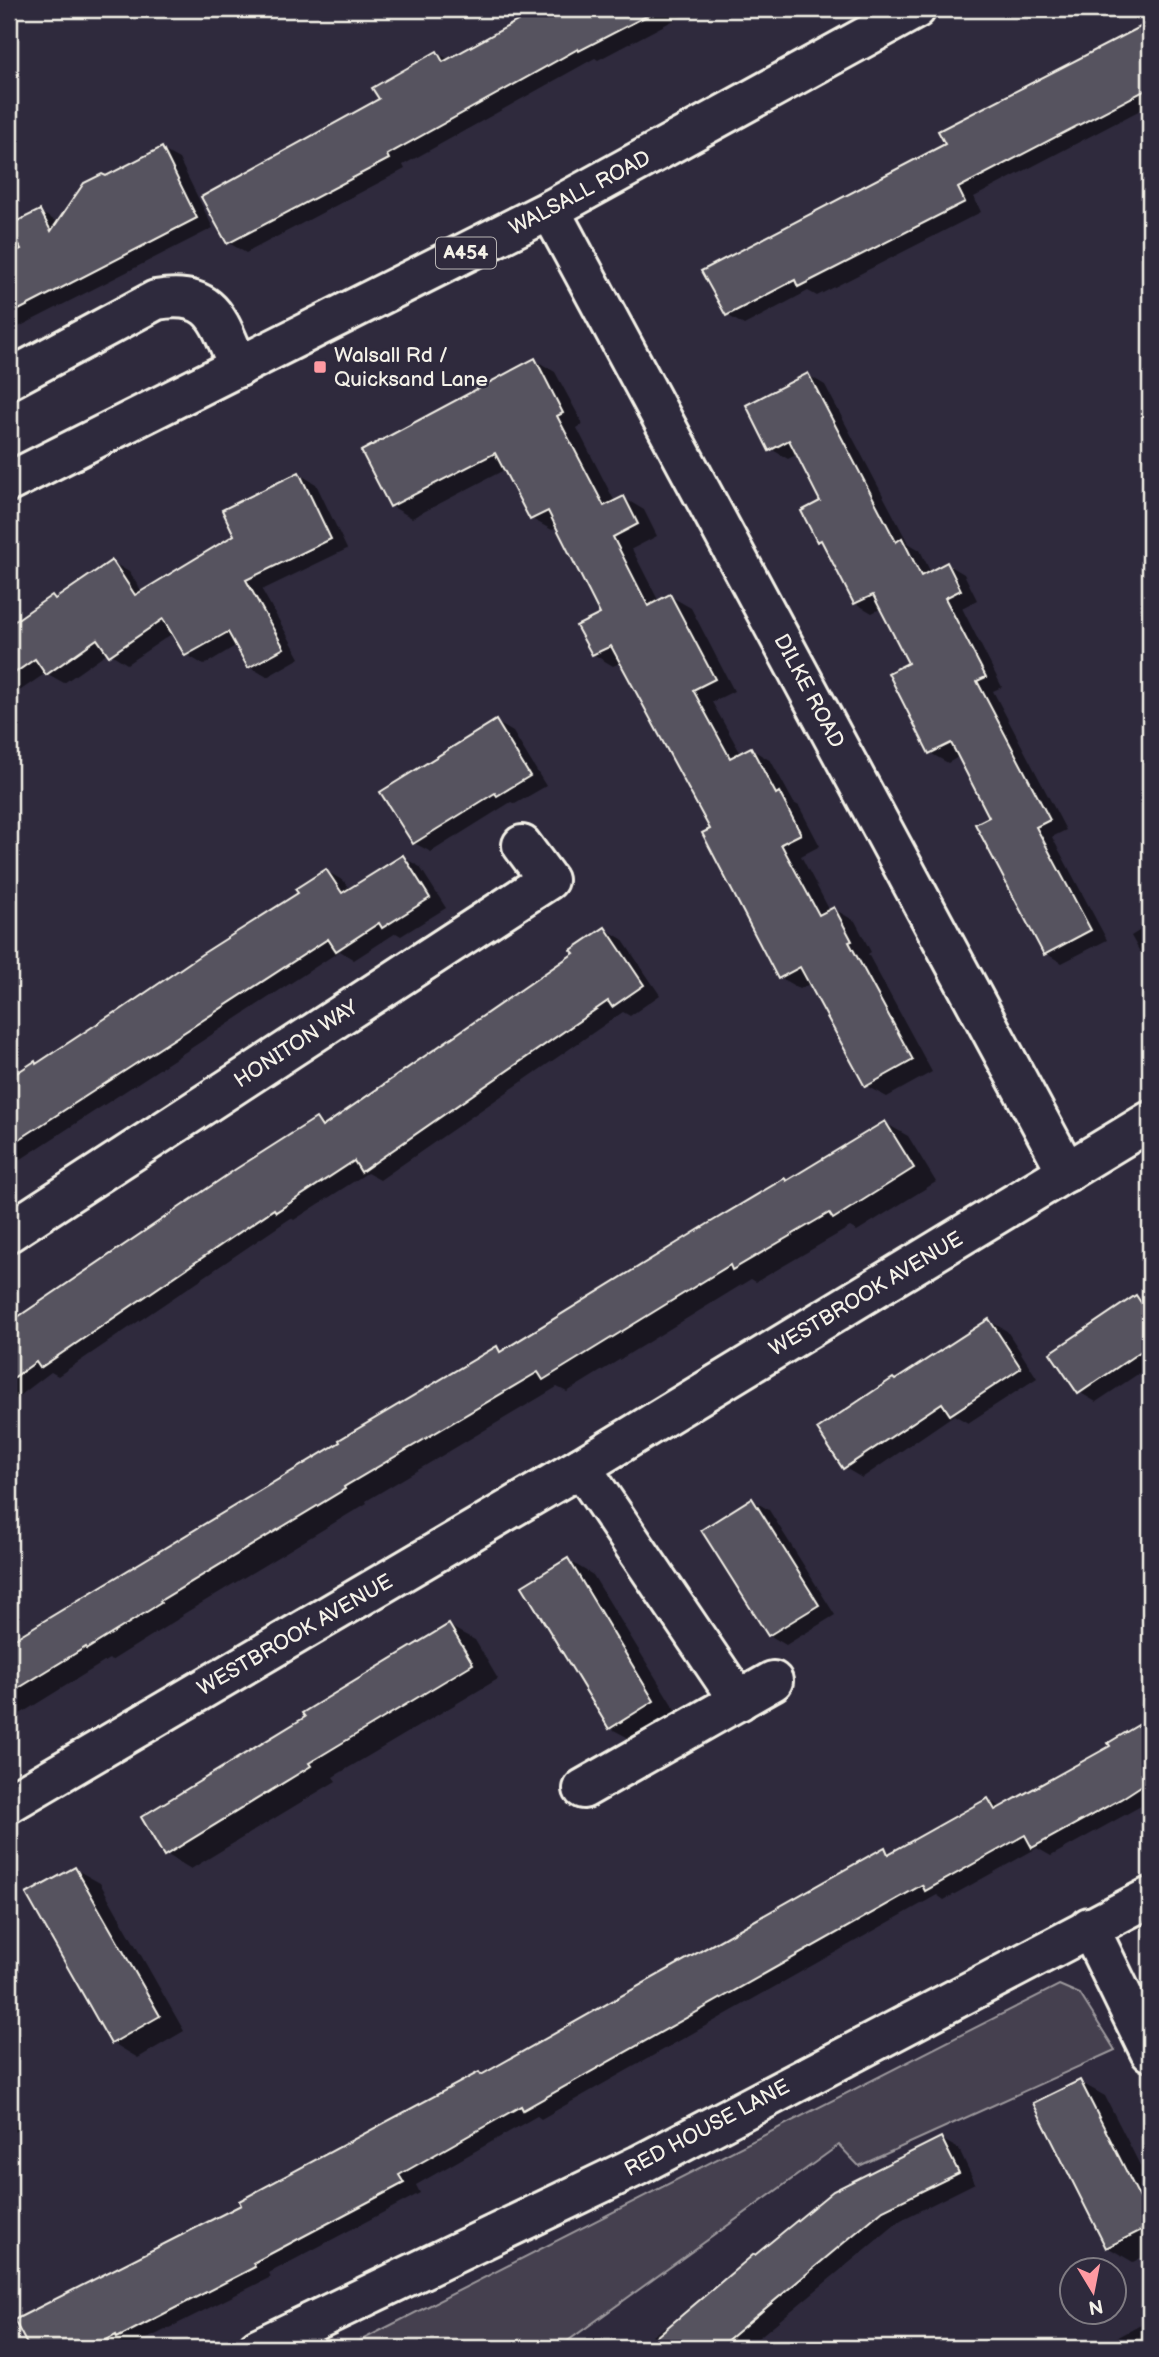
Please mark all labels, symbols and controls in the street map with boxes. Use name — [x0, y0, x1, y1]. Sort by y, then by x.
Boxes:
street label: WALSALL ROAD — [505, 145, 655, 241]
road number: A454 — [436, 238, 496, 268]
place label: Walsall Rd / Quicksand Lane — [334, 343, 488, 392]
marker: Walsall Rd / Quicksand Lane — [312, 359, 328, 375]
street label: DILKE ROAD — [769, 630, 849, 752]
street label: HONITON WAY — [230, 994, 363, 1093]
street label: WESTBROOK AVENUE — [765, 1226, 967, 1362]
street label: WESTBROOK AVENUE — [193, 1569, 397, 1701]
street label: RED HOUSE LANE — [620, 2074, 794, 2182]
north arrow — [1058, 2256, 1128, 2326]
text: N — [1087, 2294, 1105, 2319]

